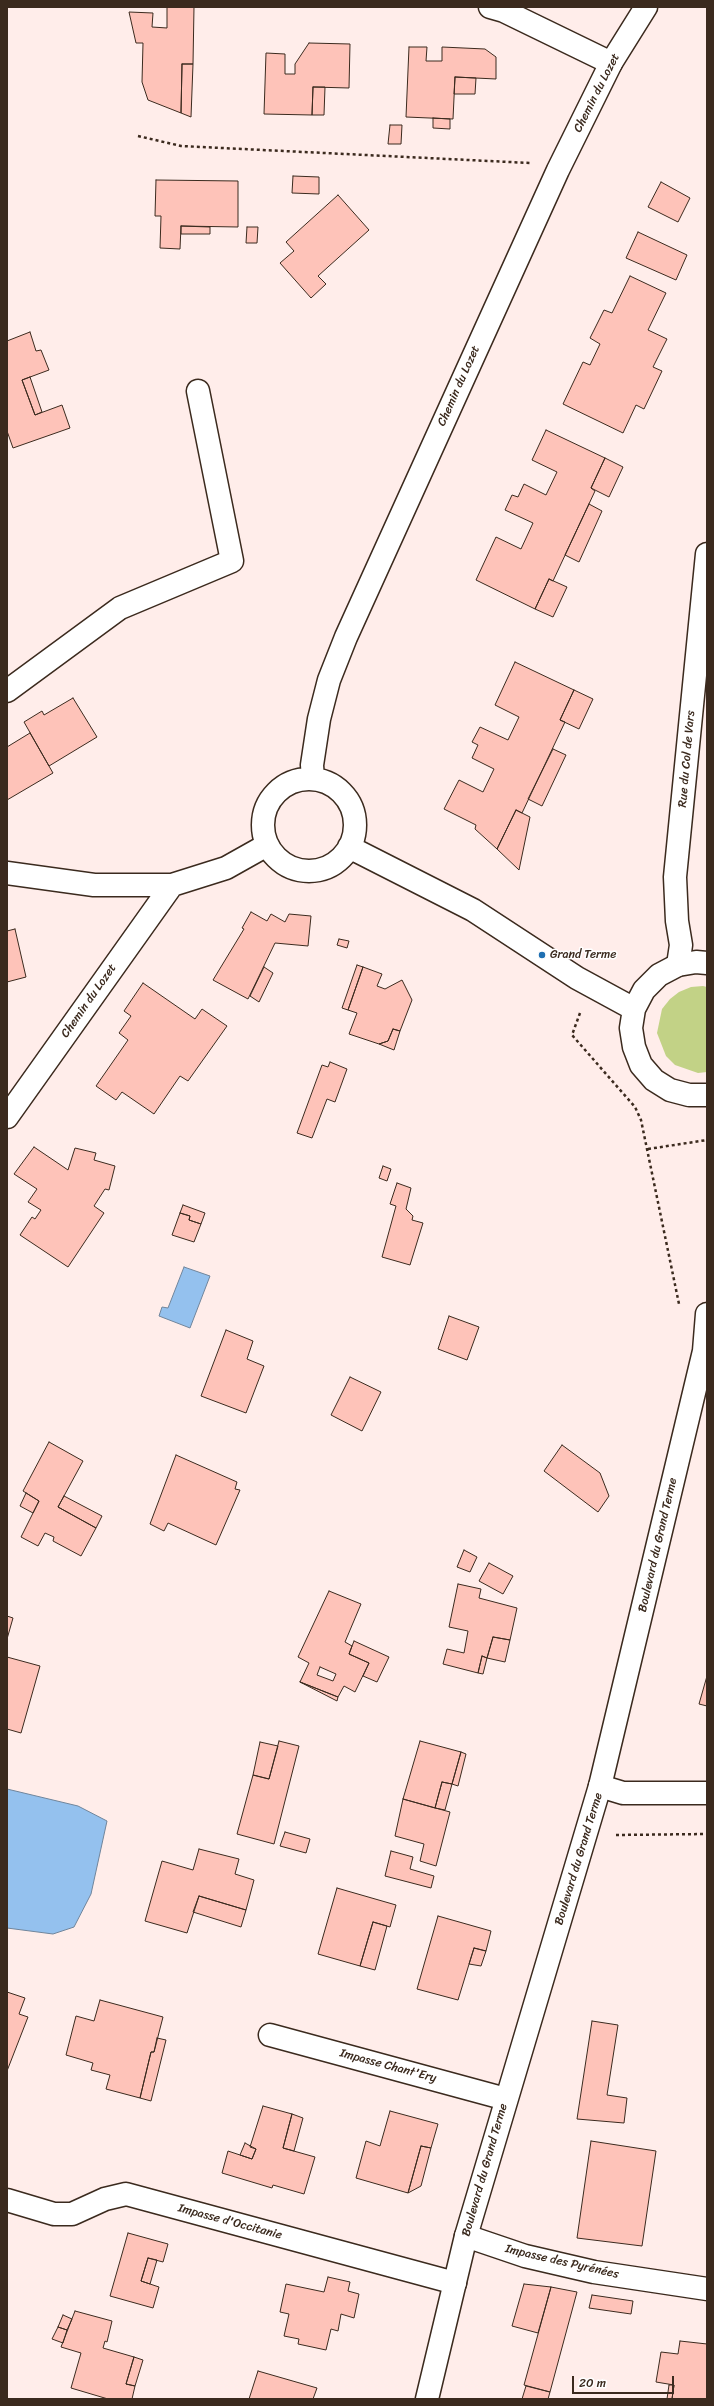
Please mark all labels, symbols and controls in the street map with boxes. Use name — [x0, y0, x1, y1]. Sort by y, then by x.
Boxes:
street label: Chemin du Lozet — [571, 51, 623, 135]
street label: Chemin du Lozet — [435, 343, 483, 429]
street label: Rue du Col de Vars — [676, 710, 698, 808]
place label: Grand Terme — [550, 948, 616, 962]
marker: Grand Terme — [537, 950, 547, 960]
street label: Chemin du Lozet — [58, 961, 120, 1041]
street label: Boulevard du Grand Terme — [636, 1476, 680, 1614]
street label: Boulevard du Grand Terme — [552, 1791, 606, 1927]
street label: Impasse Chant'Ery — [338, 2046, 438, 2086]
street label: Boulevard du Grand Terme — [459, 2102, 511, 2238]
street label: Impasse d'Occitanie — [176, 2201, 284, 2243]
street label: Impasse des Pyrénées — [504, 2242, 620, 2282]
scale bar — [574, 2368, 676, 2394]
text: 20 m — [579, 2372, 606, 2394]

